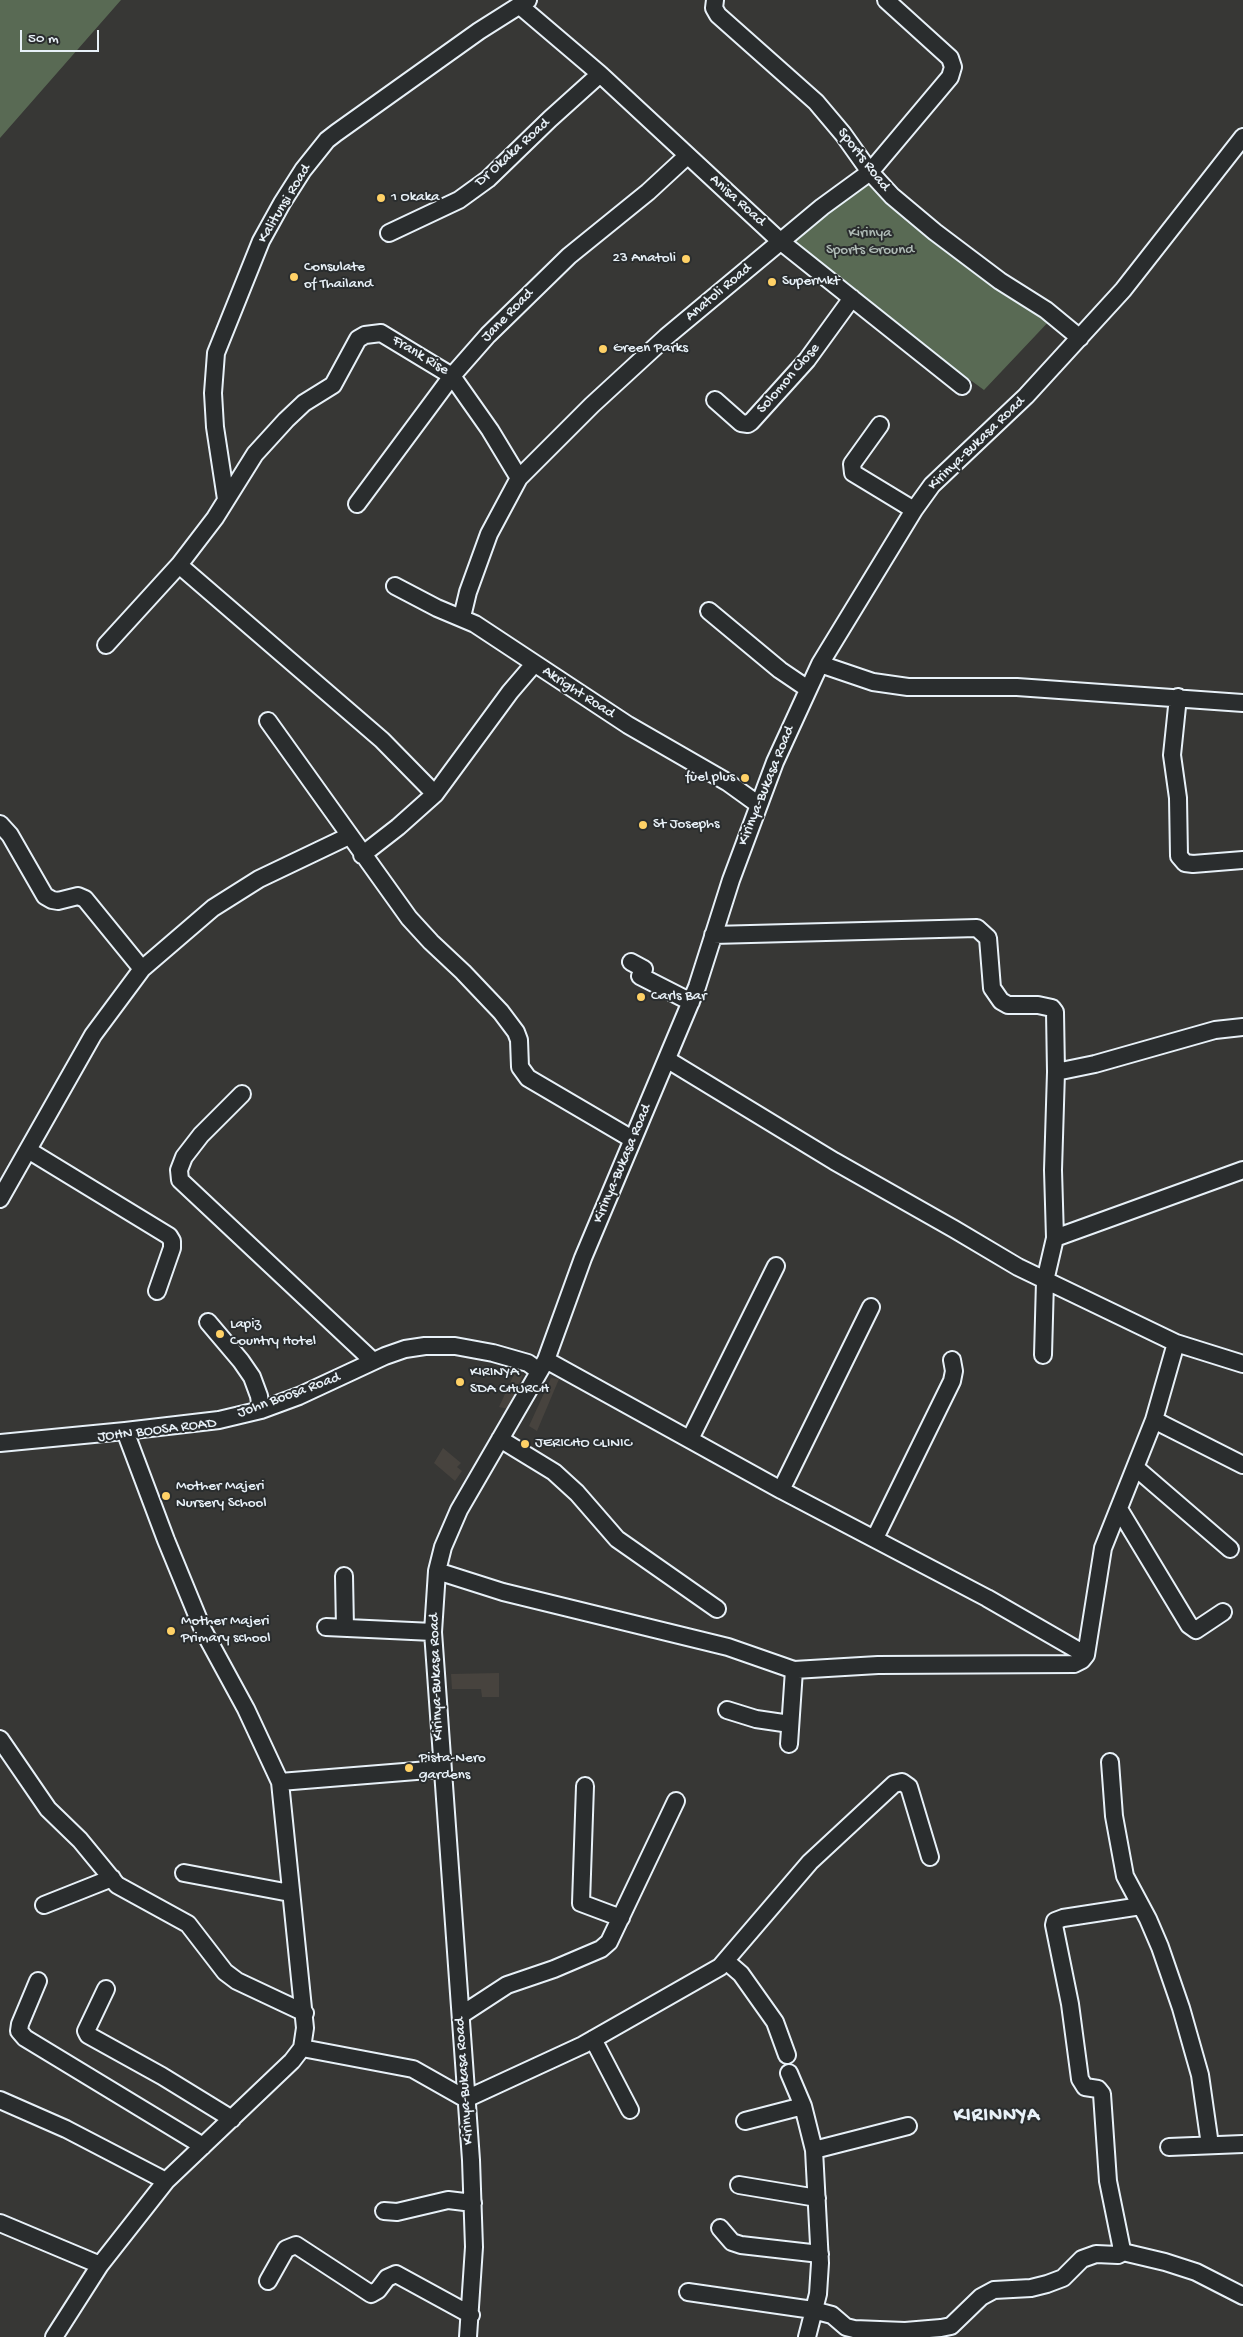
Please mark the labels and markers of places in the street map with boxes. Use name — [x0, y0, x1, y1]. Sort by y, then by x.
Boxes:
place label: 1 Okaka — [391, 189, 440, 207]
marker: 1 Okaka — [375, 192, 387, 204]
place label: 23 Anatoli — [613, 250, 676, 268]
marker: 23 Anatoli — [680, 253, 692, 265]
place label: Consulate of Thailand — [304, 259, 373, 294]
marker: Consulate of Thailand — [288, 271, 300, 283]
place label: SuperMkt — [782, 273, 840, 291]
marker: SuperMkt — [766, 276, 778, 288]
place label: Green Parks — [613, 340, 688, 358]
marker: Green Parks — [597, 343, 609, 355]
place label: fuel plus — [686, 769, 735, 787]
marker: fuel plus — [739, 772, 751, 784]
place label: St Josephs — [653, 816, 720, 834]
marker: St Josephs — [637, 819, 649, 831]
place label: Carls Bar — [651, 988, 706, 1006]
marker: Carls Bar — [635, 991, 647, 1003]
place label: Lapiz Country Hotel — [230, 1316, 316, 1351]
marker: Lapiz Country Hotel — [214, 1328, 226, 1340]
place label: KIRINYA SDA CHURCH — [470, 1364, 549, 1399]
marker: KIRINYA SDA CHURCH — [454, 1376, 466, 1388]
place label: JERICHO CLINIC — [535, 1435, 632, 1453]
marker: JERICHO CLINIC — [519, 1438, 531, 1450]
place label: Mother Majeri Nursery School — [176, 1478, 267, 1513]
marker: Mother Majeri Nursery School — [160, 1490, 172, 1502]
place label: Mother Majeri Primary school — [181, 1613, 271, 1648]
marker: Mother Majeri Primary school — [165, 1625, 177, 1637]
place label: Pista-Nero gardens — [419, 1750, 486, 1785]
marker: Pista-Nero gardens — [403, 1762, 415, 1774]

